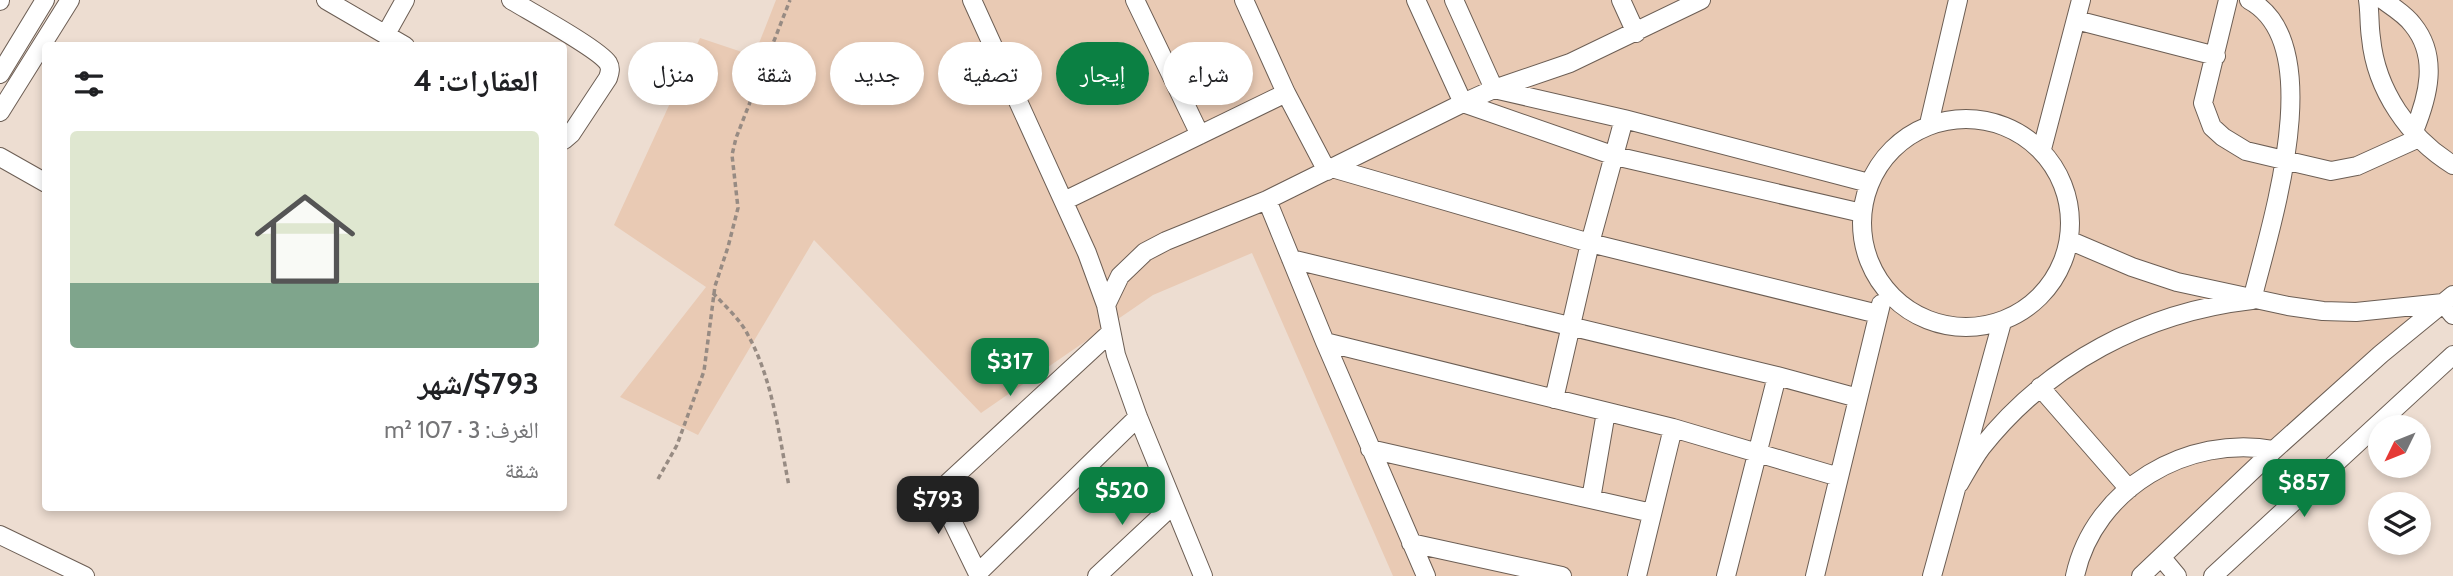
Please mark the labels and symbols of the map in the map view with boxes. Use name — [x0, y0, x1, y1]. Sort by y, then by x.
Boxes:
pin: $317 — [969, 338, 1051, 398]
north arrow — [2368, 415, 2431, 478]
pin: $857 — [2263, 460, 2345, 519]
pin: $520 — [1081, 468, 1163, 527]
pin: $793 — [897, 476, 979, 536]

